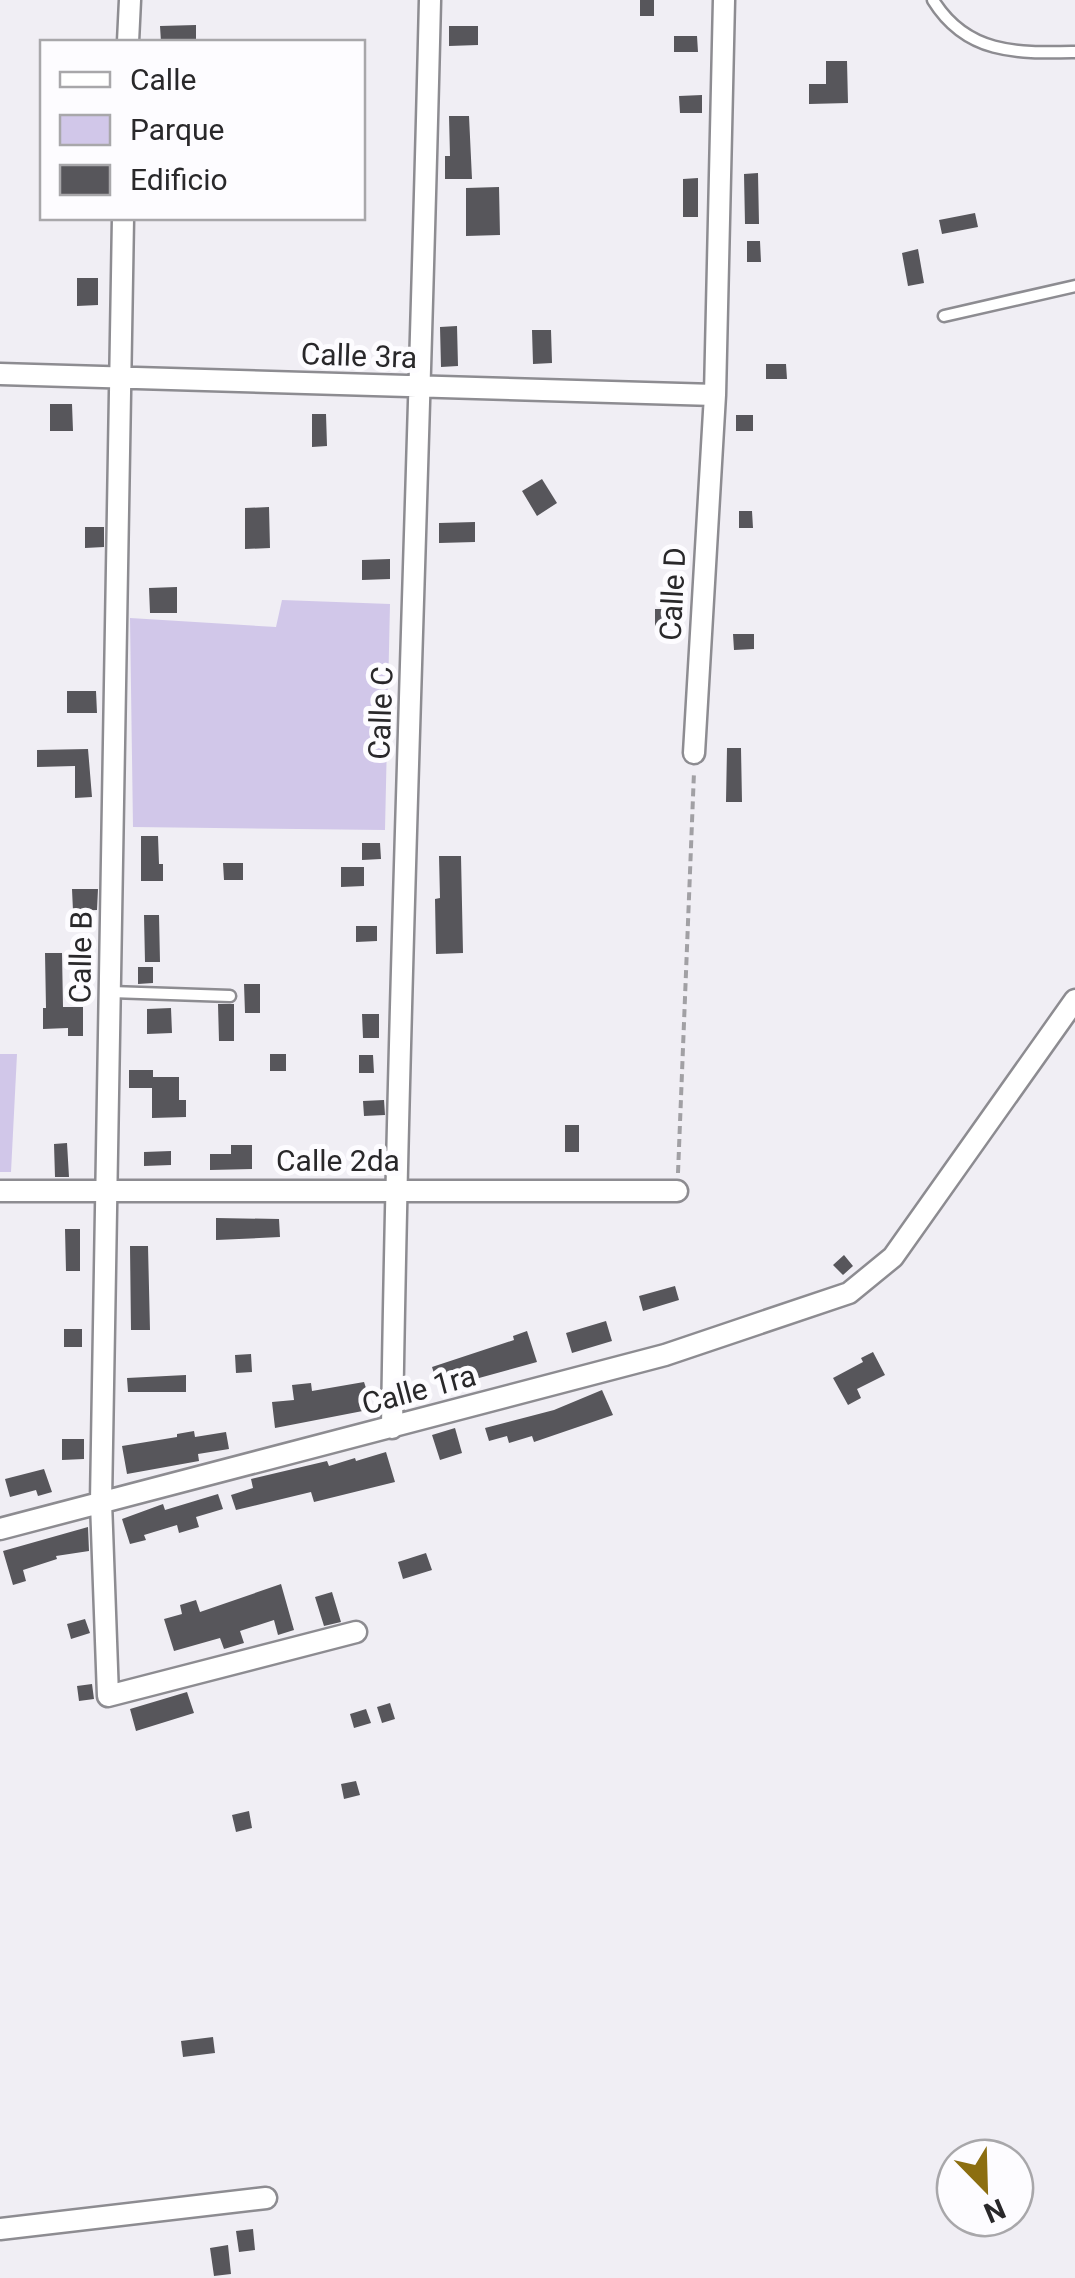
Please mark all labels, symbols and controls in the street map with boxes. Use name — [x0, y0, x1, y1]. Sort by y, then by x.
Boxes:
legend — [40, 40, 365, 220]
text: Calle — [130, 62, 196, 97]
text: Parque — [130, 112, 224, 147]
text: Edificio — [130, 162, 228, 197]
street label: Calle 3ra — [300, 336, 418, 375]
street label: Calle D — [653, 546, 692, 642]
street label: Calle C — [361, 666, 400, 760]
street label: Calle B — [62, 910, 99, 1004]
street label: Calle 2da — [276, 1143, 400, 1178]
street label: Calle 1ra — [358, 1358, 480, 1422]
north arrow — [935, 2138, 1035, 2238]
text: N — [979, 2192, 1010, 2230]

